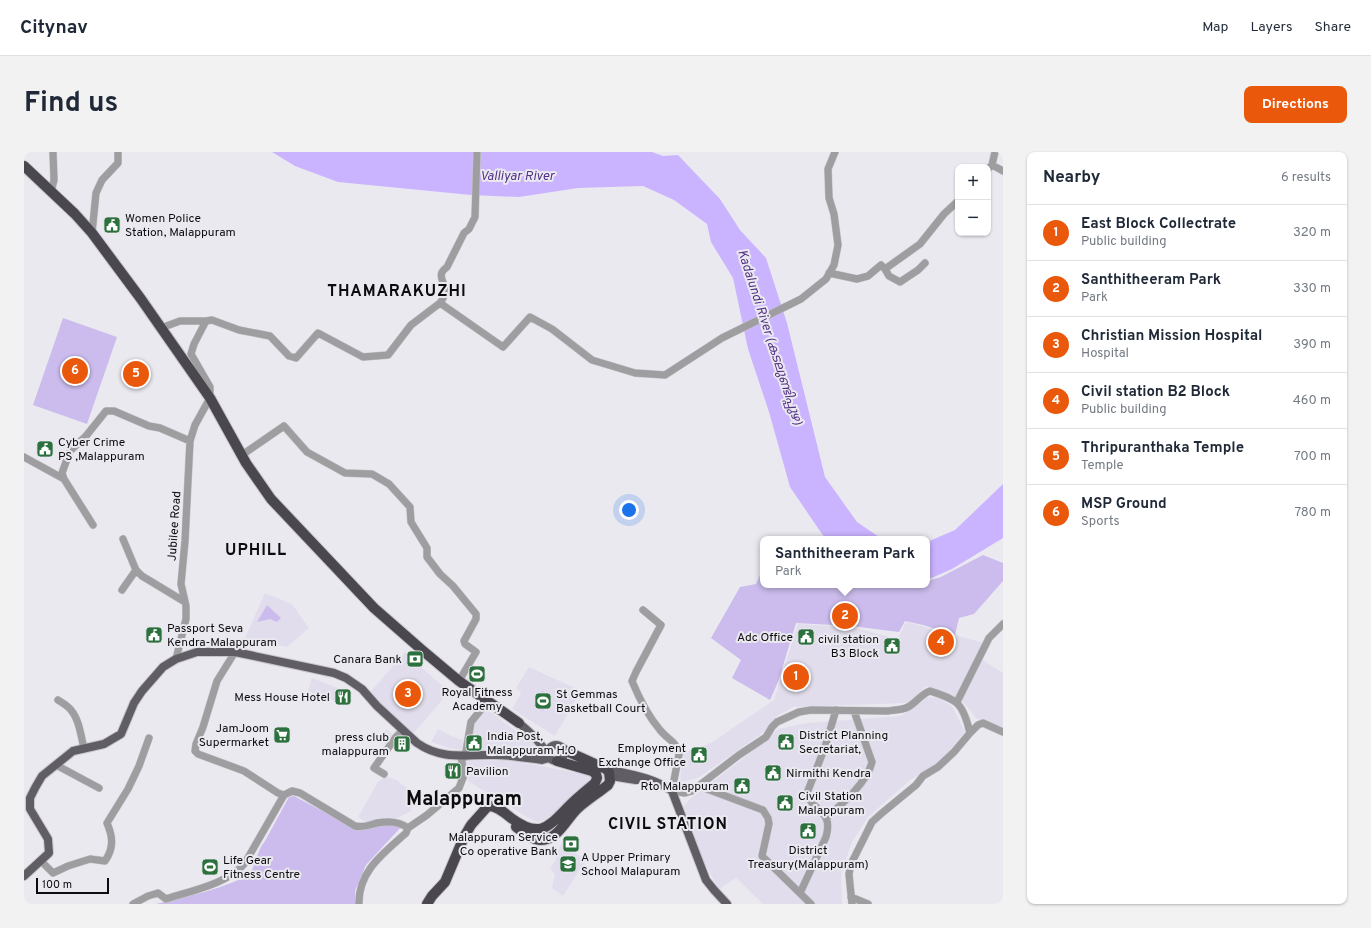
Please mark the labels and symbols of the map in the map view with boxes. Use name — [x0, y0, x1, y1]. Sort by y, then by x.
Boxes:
water label: Valliyar River — [480, 169, 555, 185]
place label: Women Police Station, Malappuram — [125, 211, 236, 241]
public building icon: Women Police Station, Malappuram — [102, 215, 122, 235]
water label: Kadalundi River (കടലുണ്ടിപ്പുഴ) — [733, 248, 805, 428]
district label: THAMARAKUZHI — [327, 282, 467, 302]
pin: 6 — [62, 356, 88, 386]
pin: 5 — [123, 359, 149, 389]
place label: Cyber Crime PS ,Malappuram — [58, 435, 145, 465]
public building icon: Cyber Crime PS ,Malappuram — [35, 439, 55, 459]
street label: Jubilee Road — [165, 491, 185, 562]
your location — [619, 500, 639, 520]
district label: UPHILL — [225, 541, 287, 561]
pin: 2 — [832, 601, 858, 631]
place label: Passport Seva Kendra-Malappuram — [167, 621, 277, 651]
public building icon: Passport Seva Kendra-Malappuram — [144, 625, 164, 645]
public building icon: Adc Office — [796, 627, 816, 647]
pin: 4 — [928, 627, 954, 657]
place label: Adc Office — [737, 630, 793, 646]
place label: civil station B3 Block — [818, 632, 879, 662]
public building icon: civil station B3 Block — [882, 636, 902, 656]
bank icon: Canara Bank — [405, 649, 425, 669]
place label: Canara Bank — [333, 652, 402, 668]
pin: 1 — [783, 662, 809, 692]
sports icon: Royal Fitness Academy — [467, 664, 487, 684]
pin: 3 — [395, 679, 421, 709]
place label: Royal Fitness Academy — [441, 685, 513, 715]
restaurant icon: Mess House Hotel — [333, 687, 353, 707]
place label: St Gemmas Basketball Court — [556, 687, 646, 717]
place label: Mess House Hotel — [234, 690, 330, 706]
sports icon: St Gemmas Basketball Court — [533, 691, 553, 711]
place label: JamJoom Supermarket — [199, 721, 269, 751]
supermarket icon: JamJoom Supermarket — [272, 725, 292, 745]
place label: District Planning Secretariat, — [799, 728, 888, 758]
place label: India Post, Malappuram H.O — [487, 729, 576, 759]
place label: press club malappuram — [321, 730, 389, 760]
public building icon: District Planning Secretariat, — [776, 732, 796, 752]
public building icon: India Post, Malappuram H.O — [464, 733, 484, 753]
building icon: press club malappuram — [392, 734, 412, 754]
place label: Employment Exchange Office — [598, 741, 686, 771]
public building icon: Employment Exchange Office — [689, 745, 709, 765]
restaurant icon: Pavilion — [443, 761, 463, 781]
public building icon: Nirmithi Kendra — [763, 763, 783, 783]
place label: Pavilion — [466, 764, 508, 780]
place label: Nirmithi Kendra — [786, 766, 871, 782]
public building icon: Rto Malappuram — [732, 776, 752, 796]
place label: Rto Malappuram — [640, 779, 729, 795]
district label: Malappuram — [406, 787, 522, 813]
place label: Civil Station Malappuram — [798, 789, 865, 819]
public building icon: Civil Station Malappuram — [775, 793, 795, 813]
district label: CIVIL STATION — [608, 815, 728, 835]
public building icon: District Treasury(Malappuram) — [798, 821, 818, 841]
place label: Malappuram Service Co operative Bank — [448, 830, 558, 860]
bank icon: Malappuram Service Co operative Bank — [561, 834, 581, 854]
place label: District Treasury(Malappuram) — [747, 843, 869, 873]
place label: A Upper Primary School Malapuram — [581, 850, 680, 880]
place label: Life Gear Fitness Centre — [223, 853, 300, 883]
school or university icon: A Upper Primary School Malapuram — [558, 854, 578, 874]
sports icon: Life Gear Fitness Centre — [200, 857, 220, 877]
scale bar — [36, 876, 109, 895]

